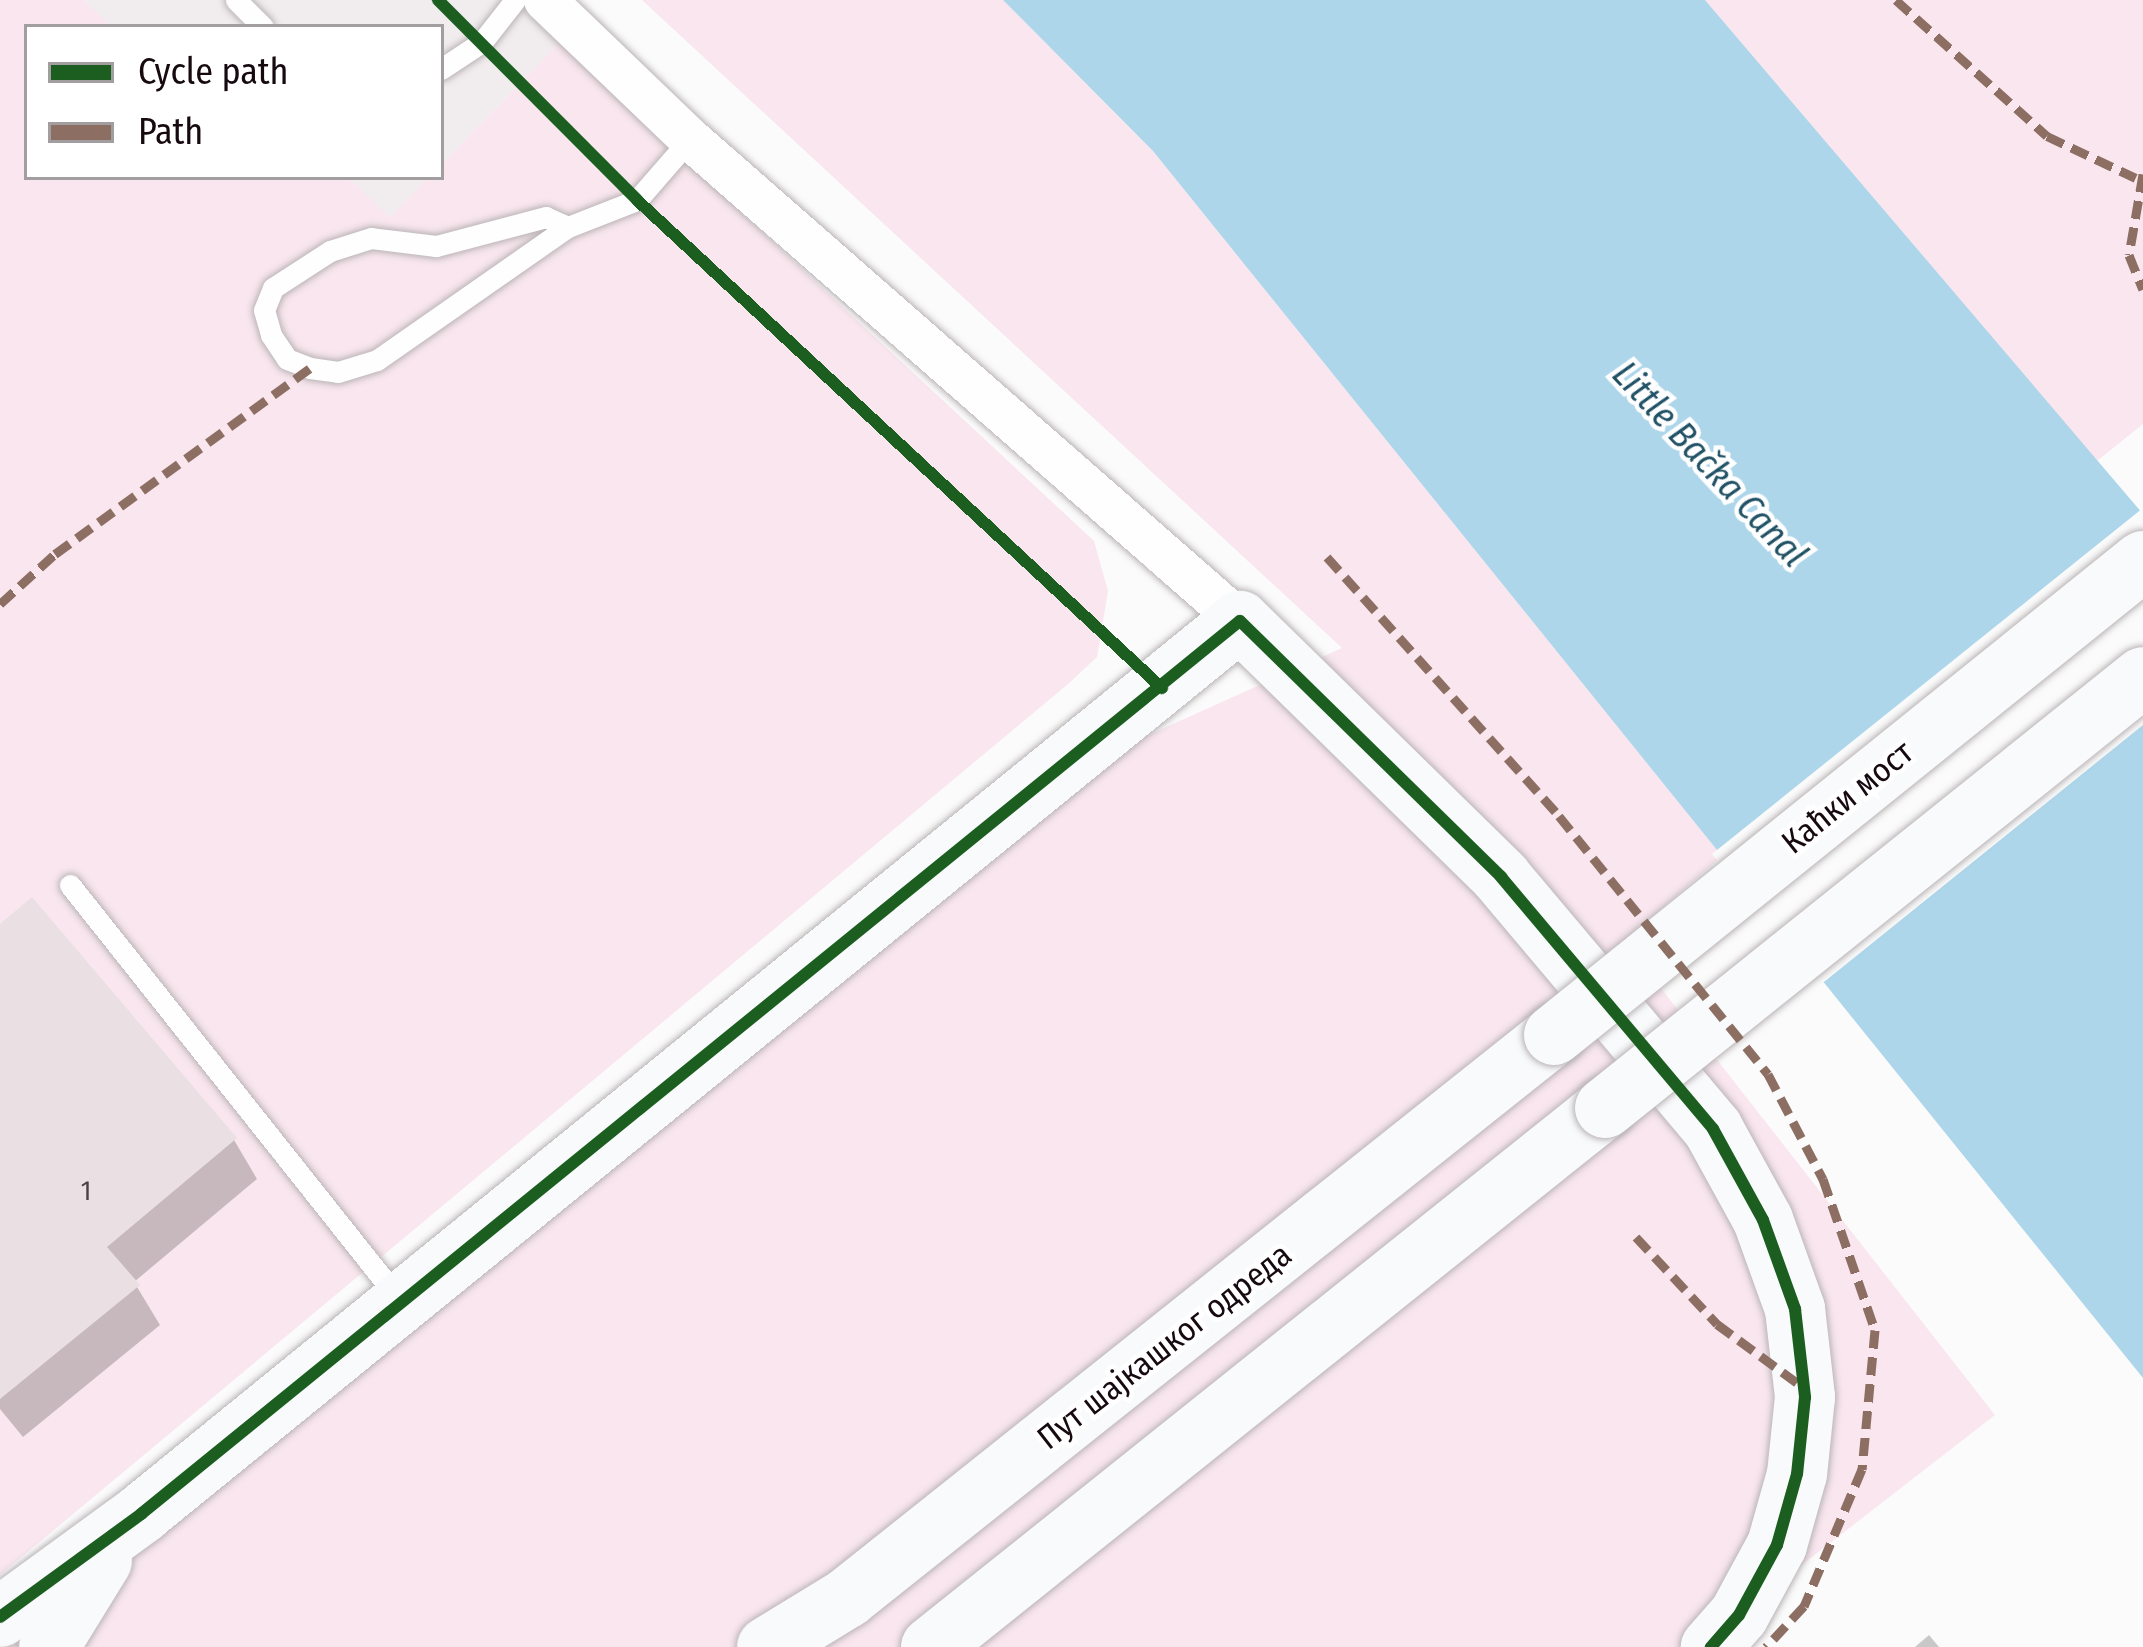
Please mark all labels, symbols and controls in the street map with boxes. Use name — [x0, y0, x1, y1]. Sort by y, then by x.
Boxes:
legend — [24, 24, 444, 180]
text: Cycle path — [138, 50, 289, 94]
text: Path — [138, 110, 203, 154]
water label: Little Bačka Canal — [1603, 354, 1815, 576]
street label: Каћки мост — [1775, 733, 1921, 863]
house number: 1 — [81, 1176, 91, 1208]
street label: Пут шајкашког одреда — [1030, 1236, 1300, 1458]

